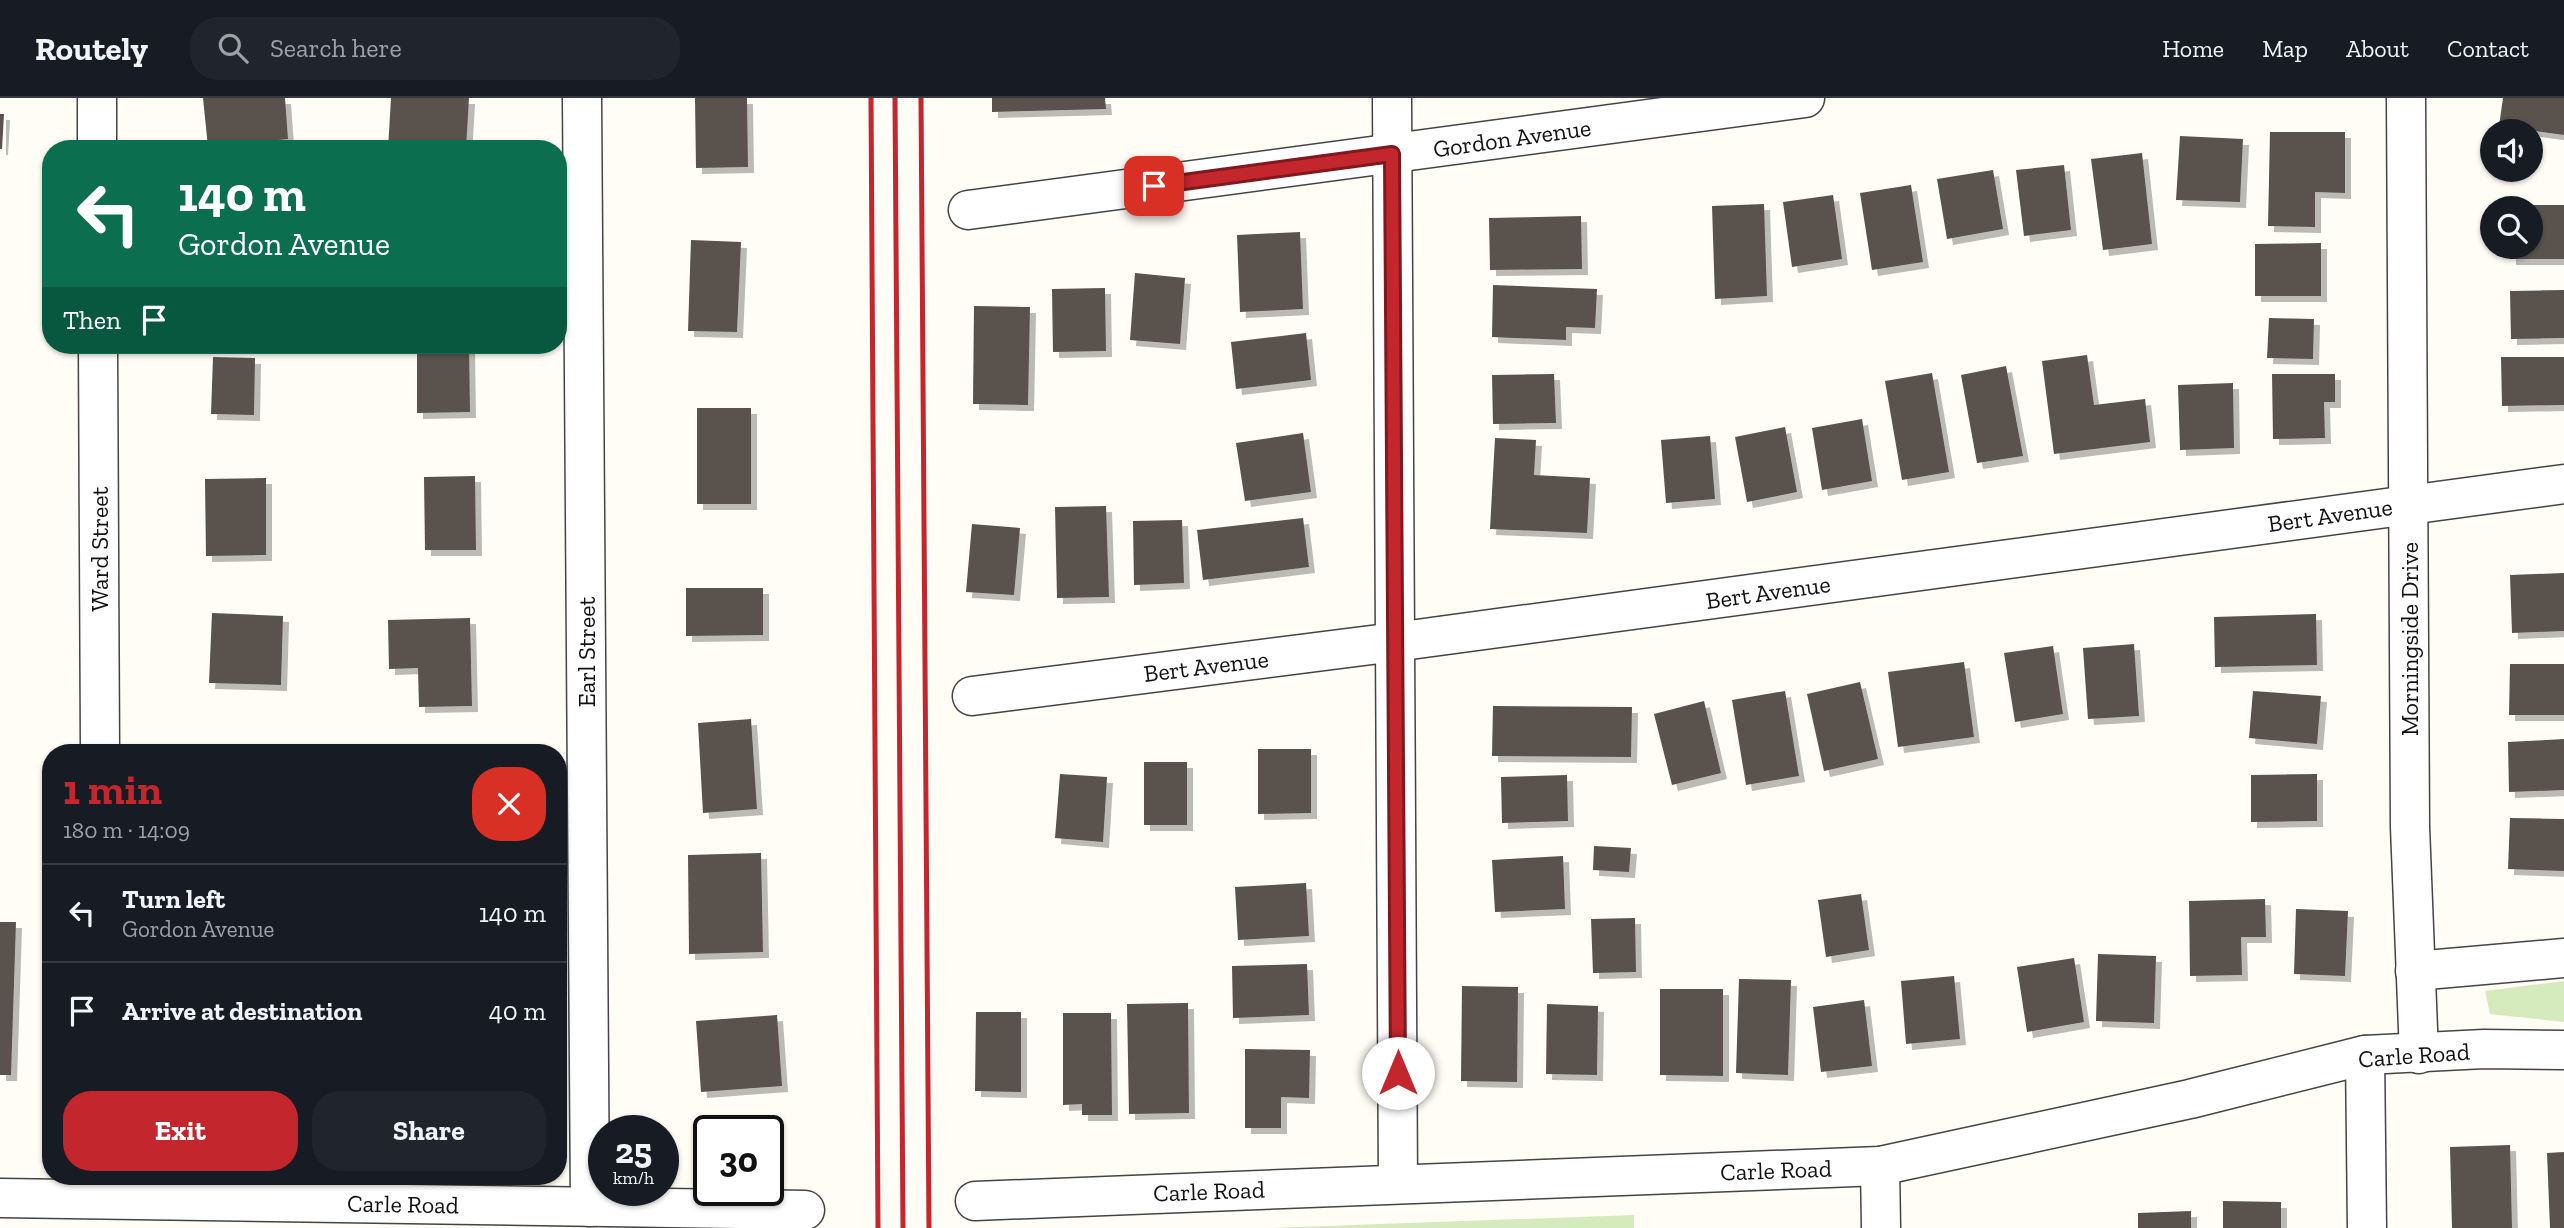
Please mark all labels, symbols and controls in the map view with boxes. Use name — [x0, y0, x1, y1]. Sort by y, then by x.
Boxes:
search box — [190, 17, 680, 80]
text: Routely — [35, 29, 148, 68]
icon: search — [214, 29, 252, 67]
text: Search here — [270, 32, 402, 64]
text: Home — [2162, 34, 2224, 63]
text: Map — [2262, 34, 2308, 63]
text: About — [2346, 34, 2409, 63]
text: Contact — [2447, 34, 2529, 63]
street label: Gordon Avenue — [1431, 113, 1593, 163]
map controls — [2480, 119, 2543, 259]
button: sound — [2480, 119, 2543, 182]
pin — [1124, 156, 1184, 216]
text: 140 m — [178, 165, 306, 224]
icon: arrive — [1135, 167, 1173, 205]
icon: left — [63, 168, 154, 259]
button: search — [2480, 196, 2543, 259]
text: Gordon Avenue — [178, 225, 390, 263]
icon: arrive — [135, 301, 173, 339]
text: Then — [63, 304, 121, 336]
street label: Ward Street — [85, 486, 114, 611]
street label: Bert Avenue — [2266, 492, 2394, 538]
street label: Morningside Drive — [2395, 542, 2424, 736]
street label: Bert Avenue — [1704, 569, 1832, 615]
street label: Earl Street — [572, 597, 601, 707]
street label: Bert Avenue — [1142, 644, 1270, 688]
text: 1 min — [63, 764, 162, 815]
button: close — [472, 767, 546, 841]
text: 180 m · 14:09 — [63, 816, 190, 844]
text: Turn left — [122, 883, 225, 915]
icon: left — [63, 894, 101, 932]
text: 140 m — [479, 897, 546, 929]
text: Gordon Avenue — [122, 915, 274, 943]
icon: arrive — [63, 992, 101, 1030]
text: Arrive at destination — [122, 995, 362, 1027]
text: 40 m — [489, 995, 546, 1027]
position arrow — [1361, 1036, 1435, 1110]
street label: Carle Road — [2357, 1037, 2471, 1073]
button: Exit — [63, 1091, 298, 1171]
button: Share — [312, 1091, 546, 1171]
speed limit sign: 30 — [693, 1115, 784, 1206]
text: 25 — [615, 1130, 652, 1172]
street label: Carle Road — [1720, 1154, 1832, 1186]
text: km/h — [613, 1167, 654, 1189]
street label: Carle Road — [1153, 1175, 1265, 1207]
street label: Carle Road — [347, 1189, 459, 1219]

